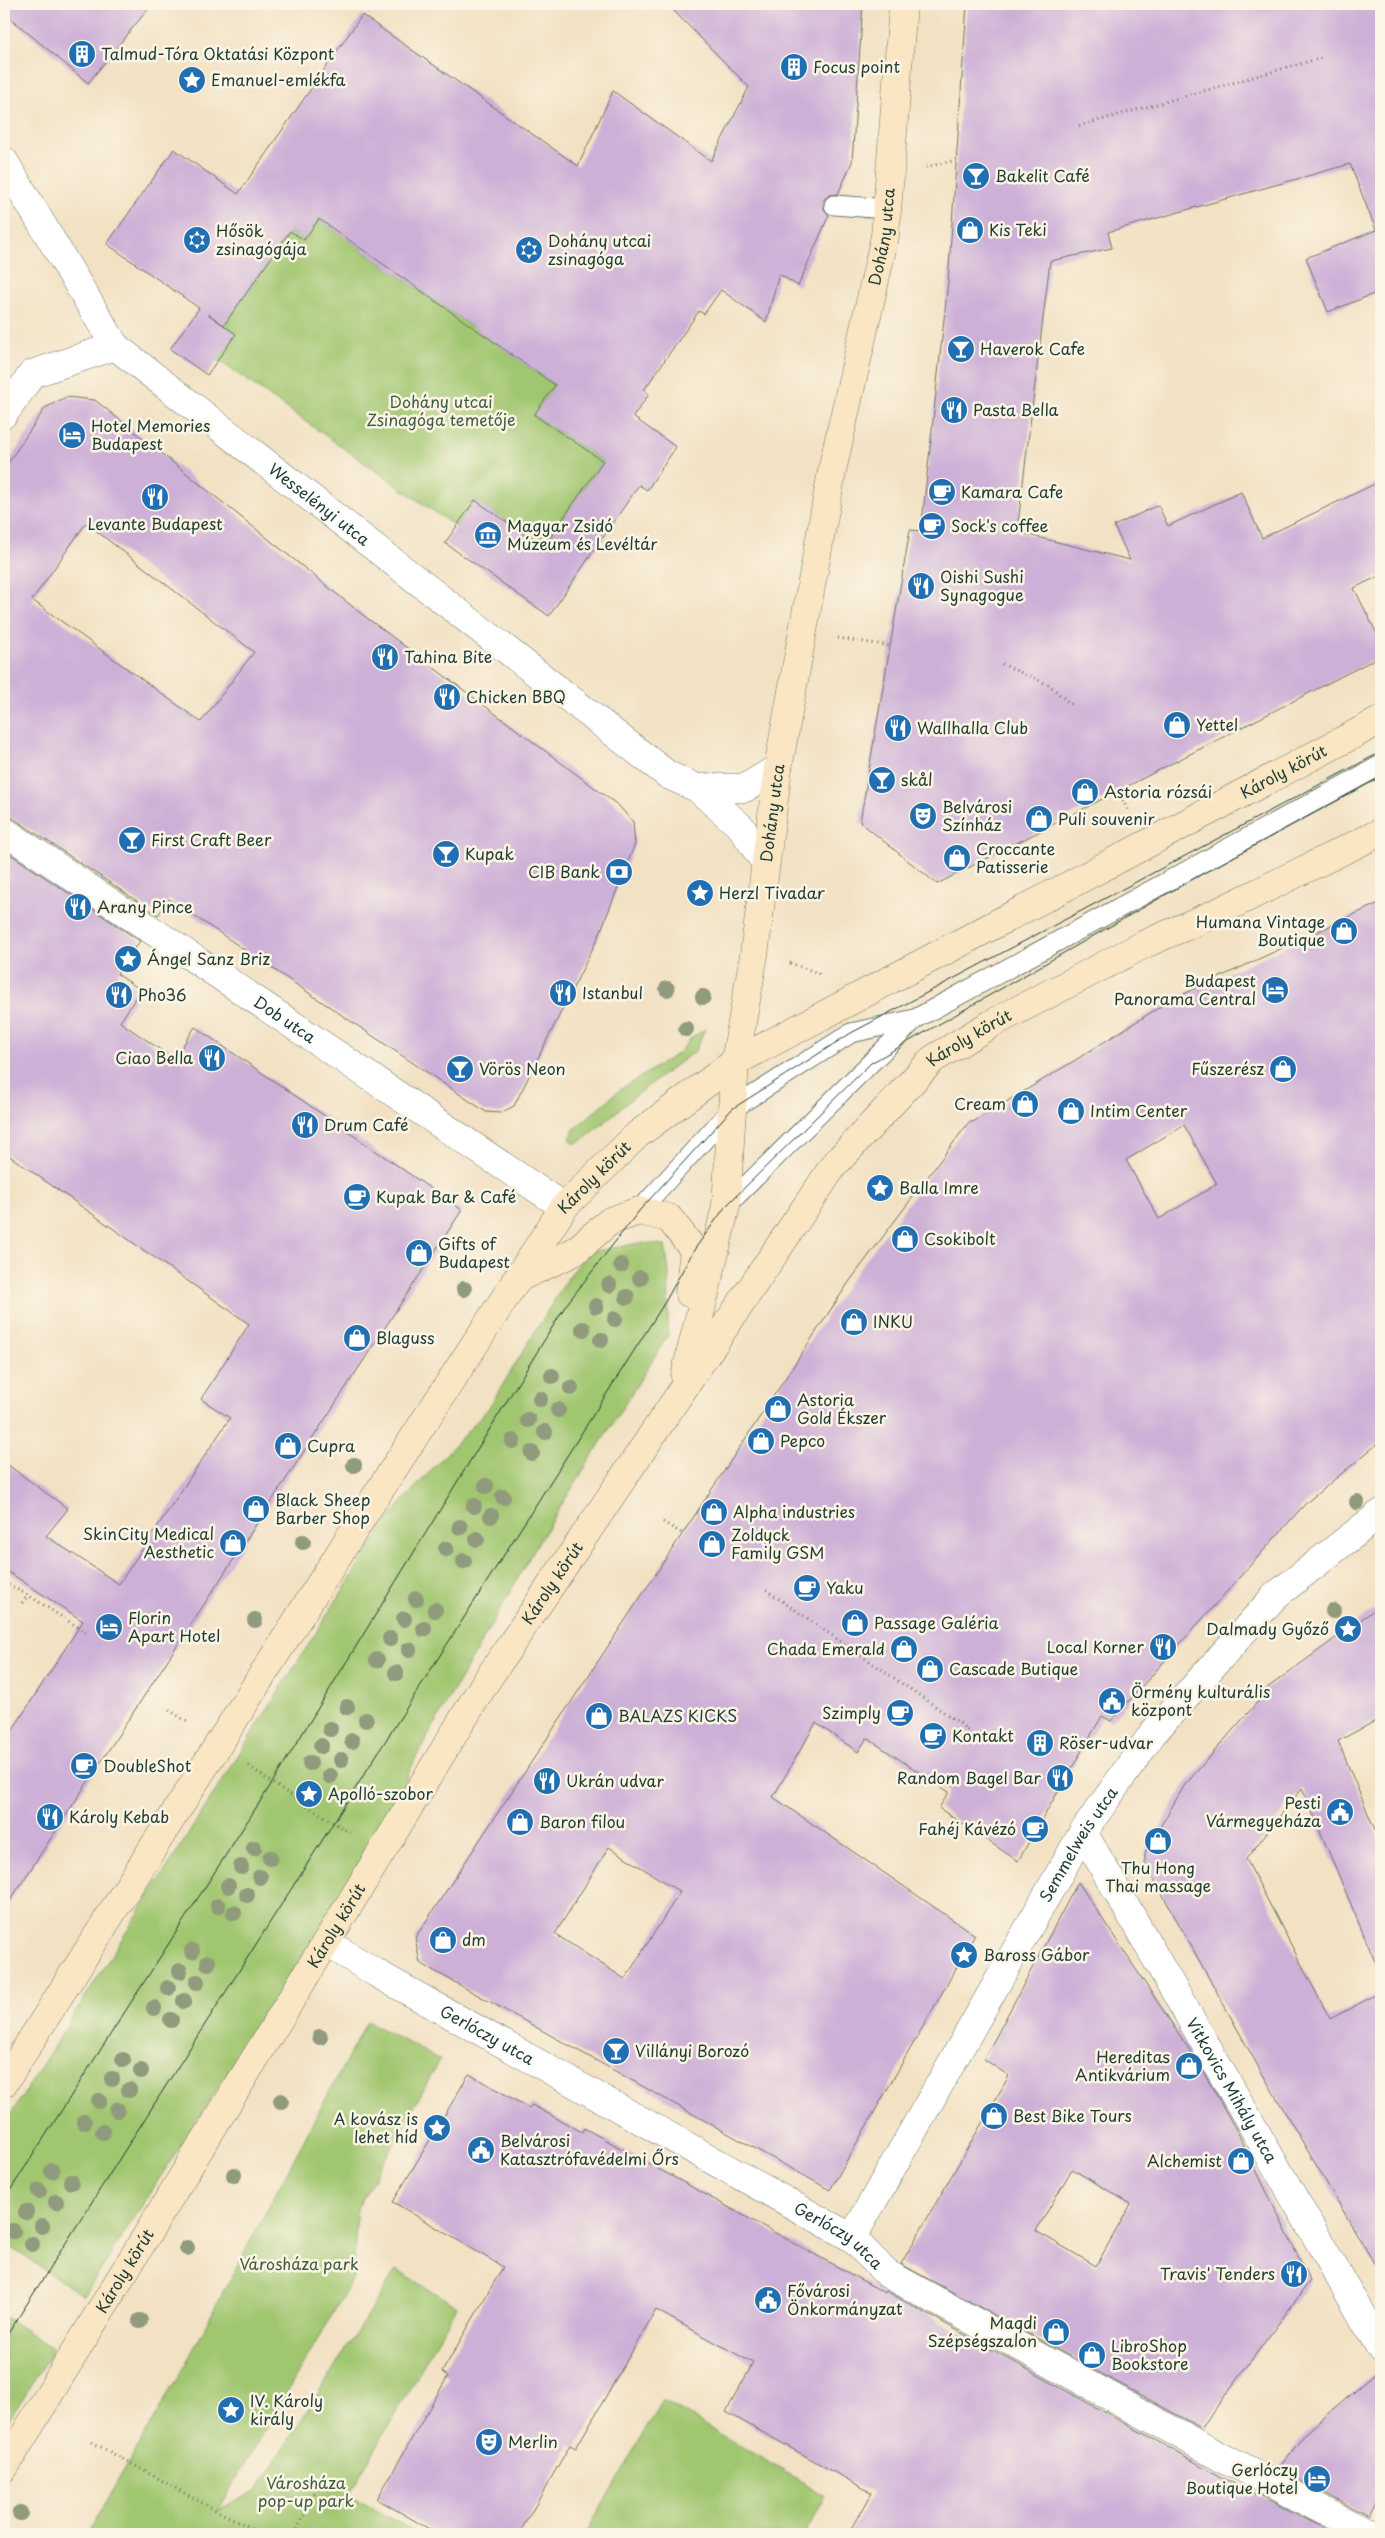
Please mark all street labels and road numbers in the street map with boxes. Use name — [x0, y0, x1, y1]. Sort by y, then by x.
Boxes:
street label: Dohány utca — [861, 187, 900, 288]
street label: Wesselényi utca — [264, 456, 375, 551]
street label: Károly körút — [1235, 738, 1331, 804]
street label: Dohány utca — [753, 762, 789, 863]
street label: Dob utca — [249, 989, 321, 1048]
street label: Károly körút — [919, 1002, 1016, 1071]
street label: Károly körút — [551, 1134, 636, 1219]
street label: Károly körút — [515, 1536, 588, 1629]
street label: Semmelweis utca — [1033, 1781, 1123, 1906]
street label: Károly körút — [300, 1878, 371, 1972]
street label: Gerlóczy utca — [436, 1998, 539, 2070]
street label: Vitkovics Mihály utca — [1181, 2012, 1284, 2167]
street label: Gerlóczy utca — [790, 2195, 889, 2274]
street label: Károly körút — [89, 2223, 159, 2317]

